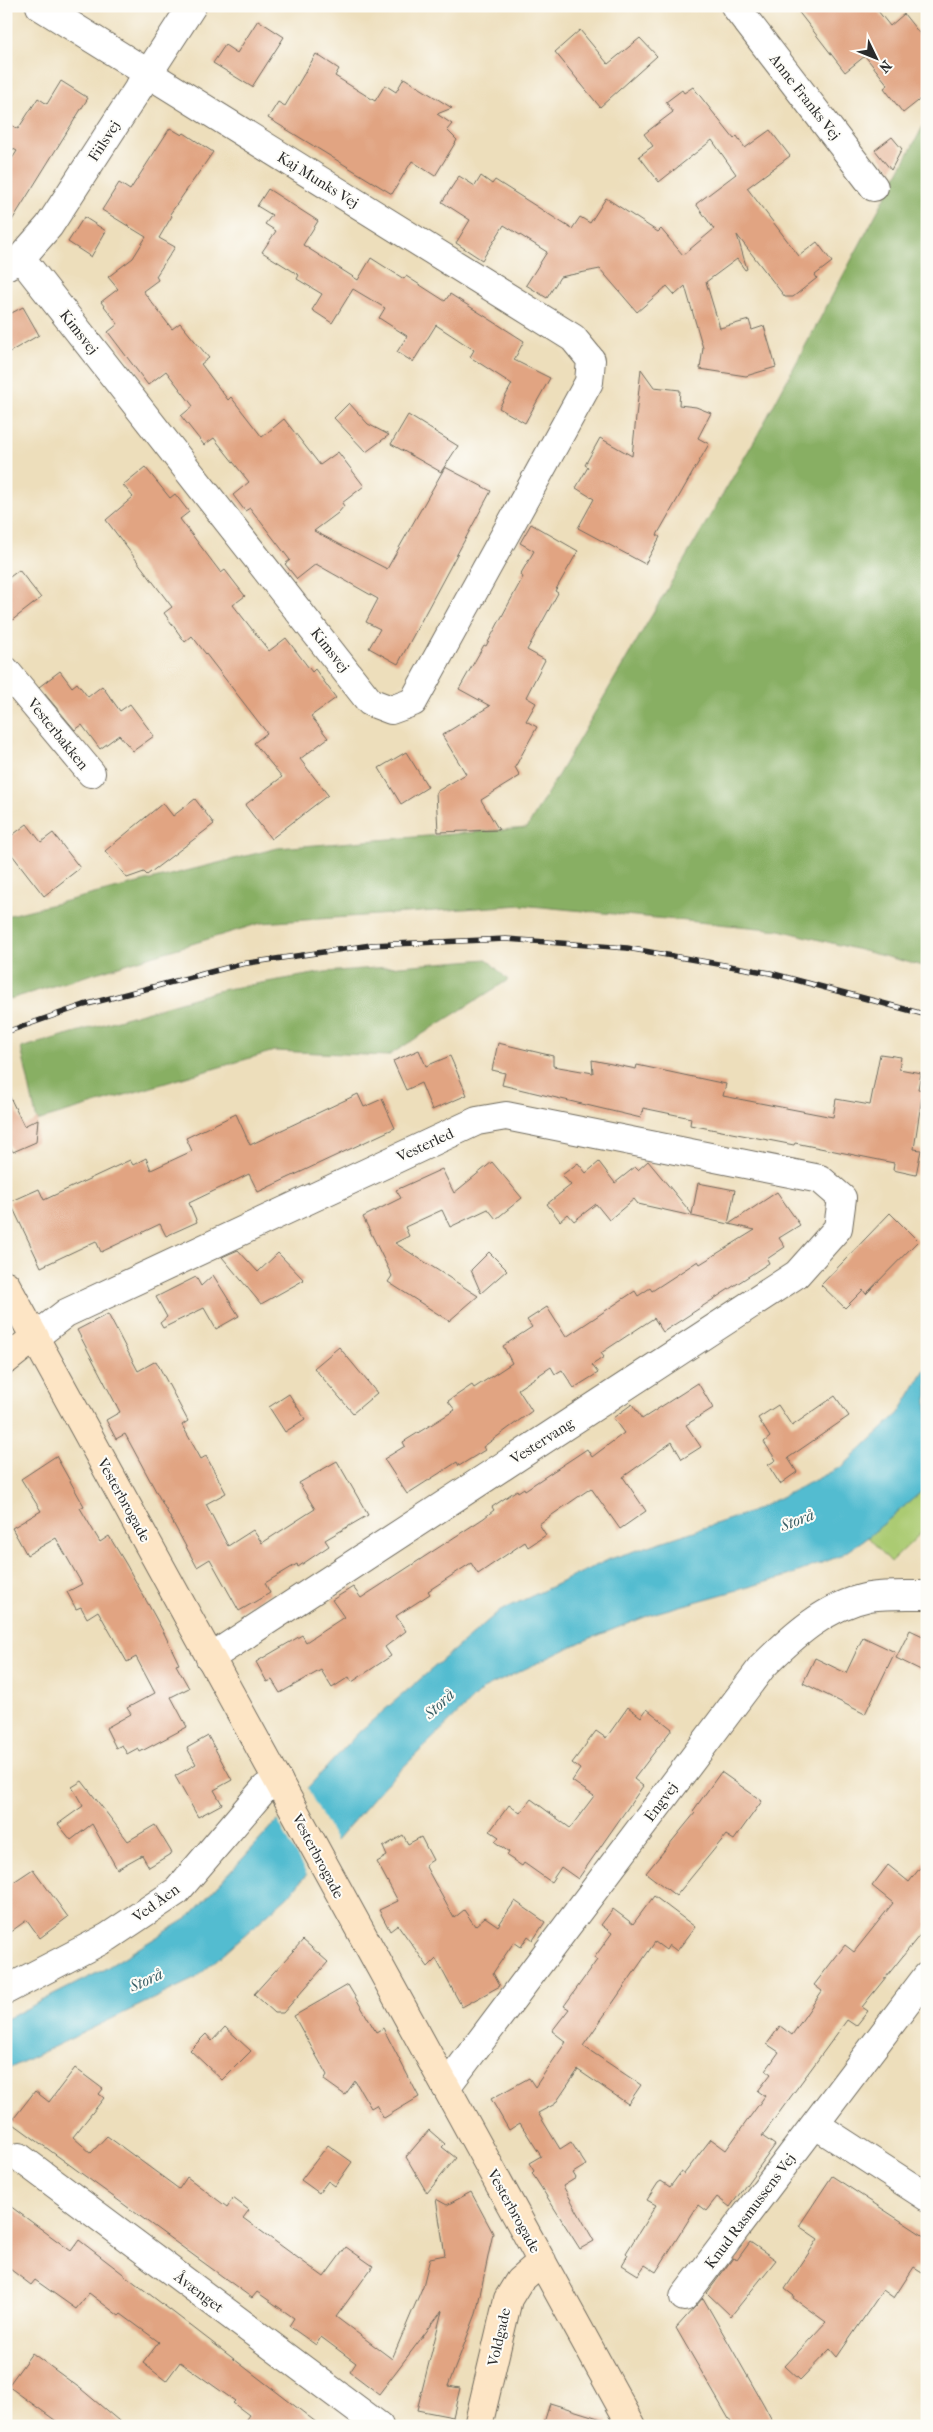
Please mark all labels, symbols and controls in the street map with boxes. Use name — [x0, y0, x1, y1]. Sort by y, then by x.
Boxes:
north arrow — [850, 32, 900, 82]
street label: Anne Franks Vej — [765, 50, 844, 144]
text: N — [875, 57, 895, 76]
street label: Fiilsvej — [84, 117, 124, 165]
street label: Kaj Munks Vej — [274, 148, 362, 212]
street label: Kimsvej — [56, 306, 102, 358]
street label: Kimsvej — [307, 624, 353, 676]
street label: Vesterbakken — [23, 694, 93, 774]
street label: Vesterled — [393, 1124, 457, 1166]
street label: Vestervang — [506, 1413, 578, 1469]
street label: Vesterbrogade — [93, 1454, 155, 1546]
water label: Storå — [776, 1505, 817, 1535]
water label: Storå — [419, 1685, 458, 1724]
street label: Engvej — [640, 1779, 682, 1825]
street label: Vesterbrogade — [288, 1810, 348, 1902]
street label: Ved Åen — [128, 1880, 183, 1927]
water label: Storå — [125, 1964, 166, 1996]
street label: Knud Rasmussens Vej — [701, 2150, 799, 2272]
street label: Vesterbrogade — [483, 2165, 545, 2257]
street label: Åvænget — [170, 2267, 228, 2317]
street label: Voldgade — [483, 2306, 515, 2369]

